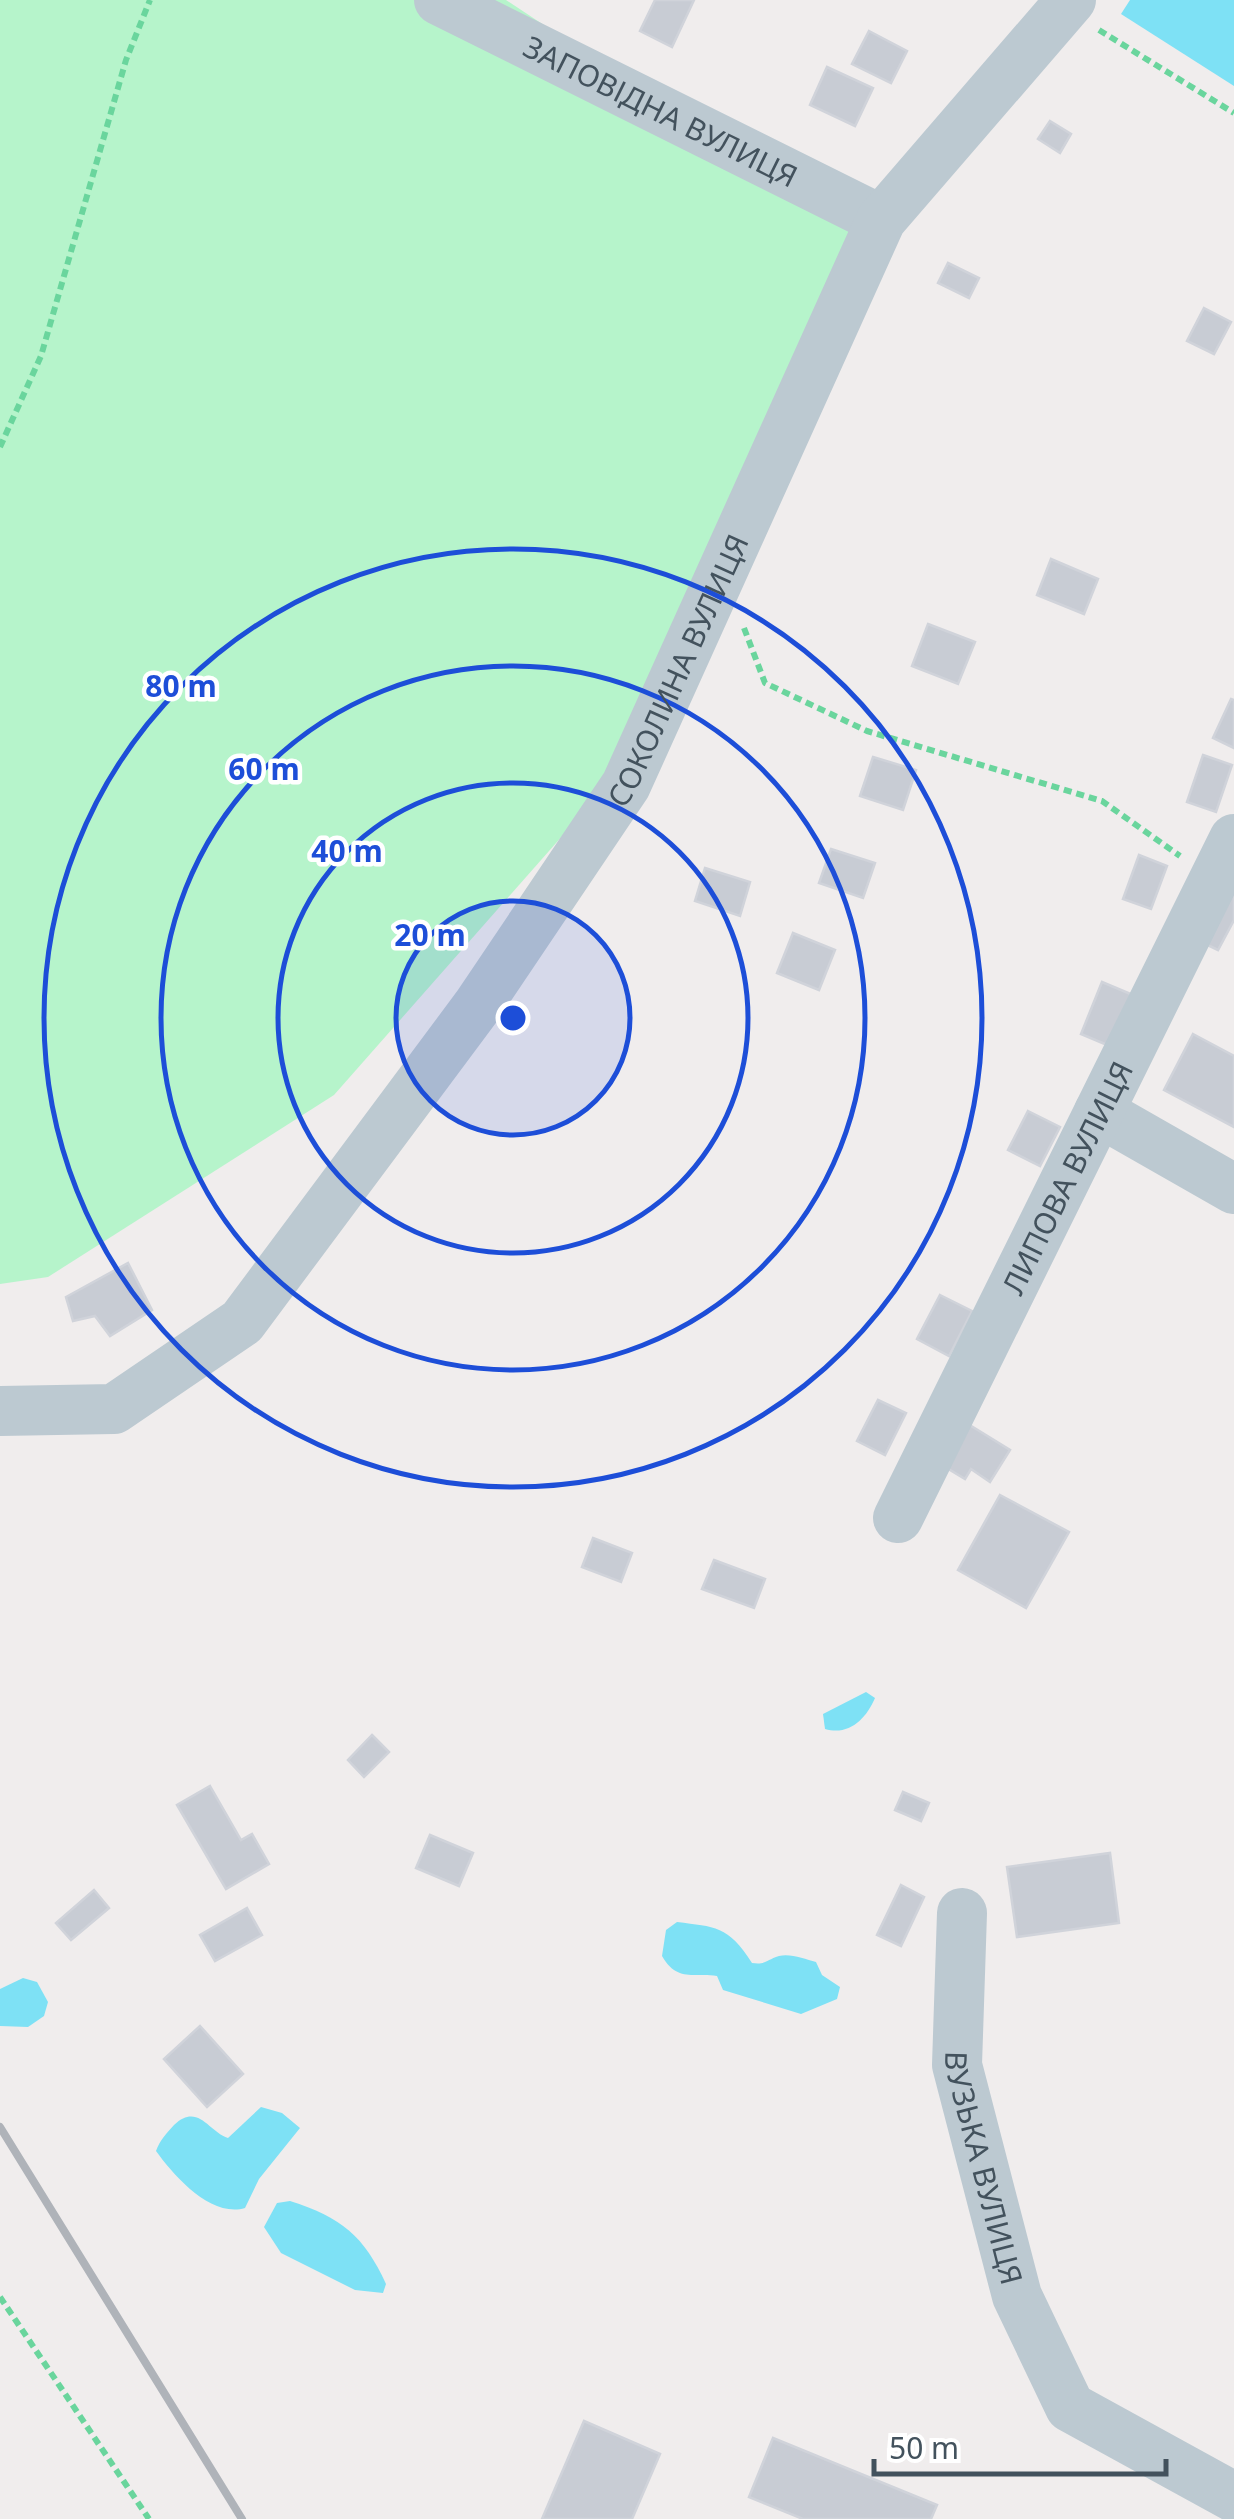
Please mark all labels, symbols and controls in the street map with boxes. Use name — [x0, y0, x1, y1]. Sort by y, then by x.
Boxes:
street label: ЗАПОВІДНА ВУЛИЦЯ — [517, 25, 805, 196]
street label: СОКОЛИНА ВУЛИЦЯ — [597, 527, 757, 815]
text: 80 m — [145, 665, 217, 706]
text: 60 m — [228, 748, 300, 789]
text: 40 m — [311, 830, 383, 871]
text: 20 m — [394, 914, 466, 955]
centre of rings — [495, 1000, 531, 1036]
street label: ЛИПОВА ВУЛИЦЯ — [992, 1054, 1142, 1301]
street label: ВУЗЬКА ВУЛИЦЯ — [936, 2051, 1034, 2289]
scale bar — [874, 2414, 1166, 2476]
text: 50 m — [889, 2427, 959, 2468]

